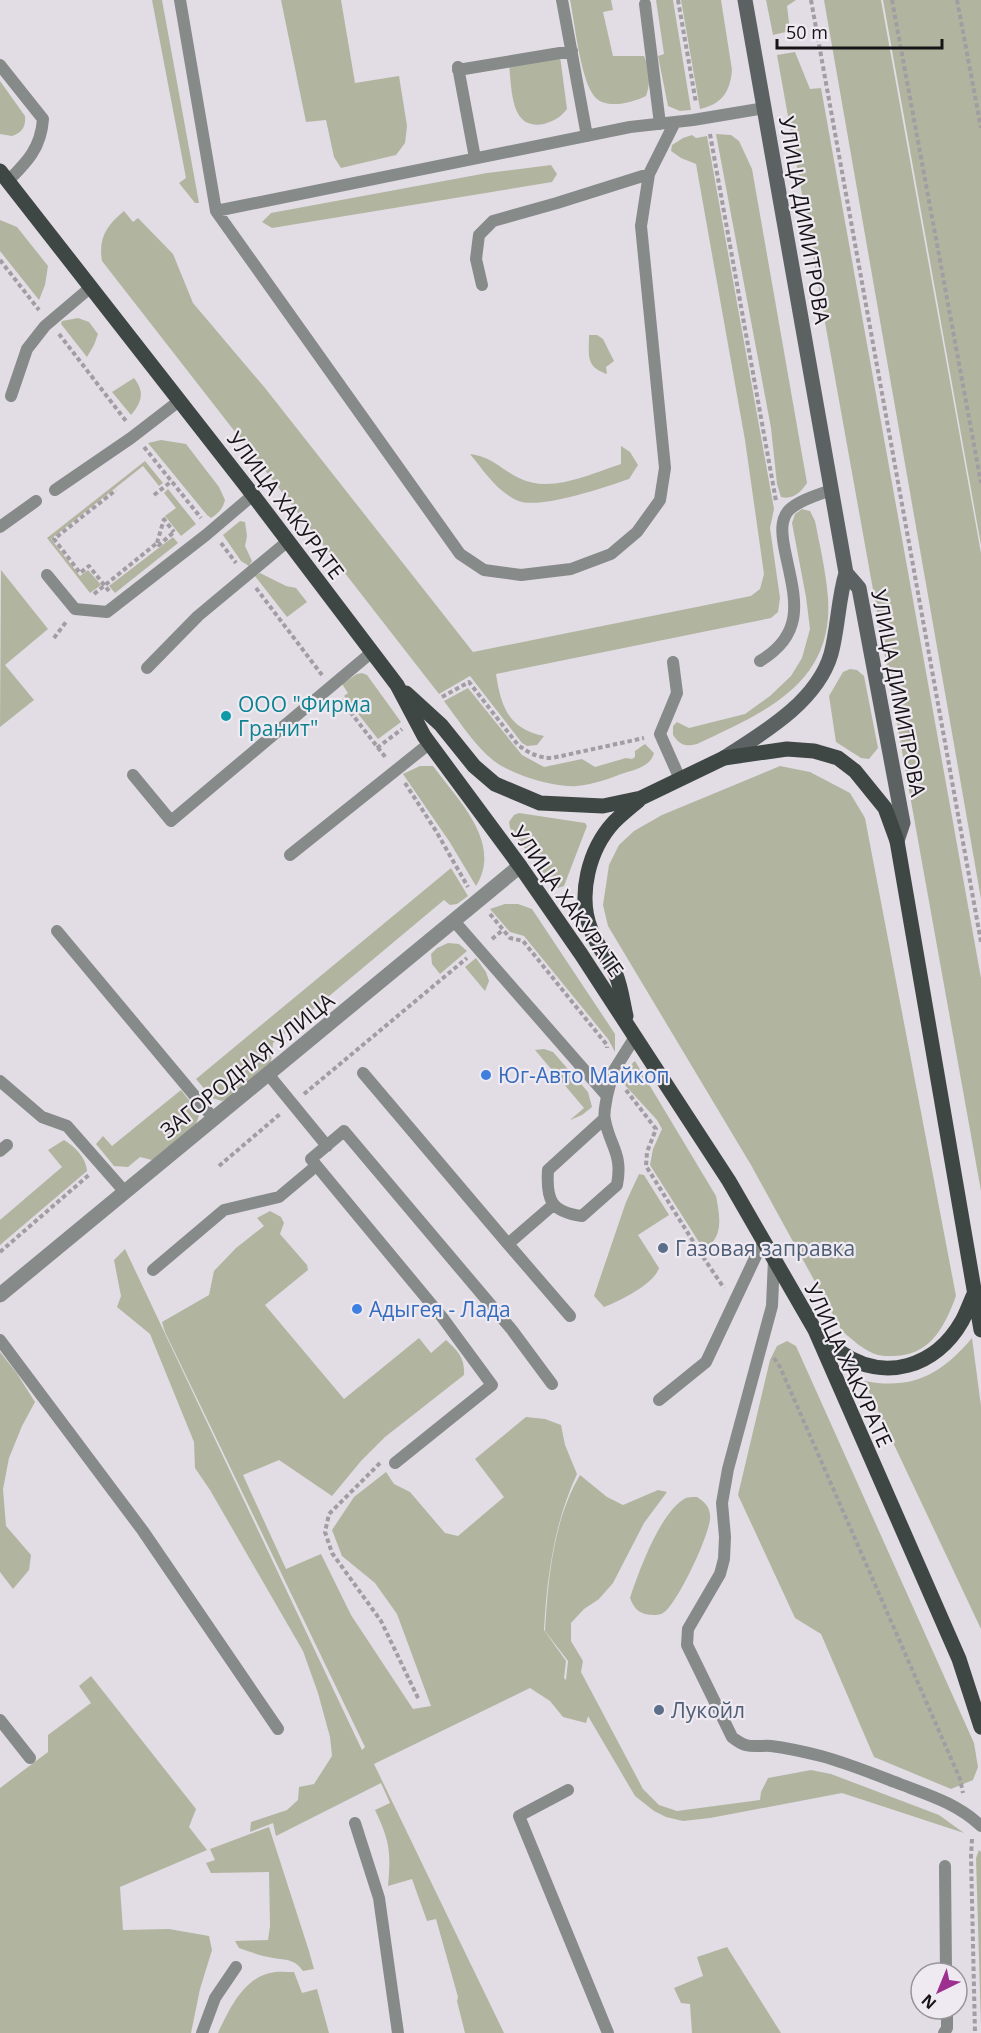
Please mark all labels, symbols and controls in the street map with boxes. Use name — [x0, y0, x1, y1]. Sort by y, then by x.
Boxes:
scale bar — [777, 12, 942, 50]
text: 50 m — [786, 20, 828, 44]
street label: УЛИЦА ДИМИТРОВА — [773, 114, 837, 327]
street label: УЛИЦА ХАКУРАТЕ — [221, 425, 351, 585]
street label: УЛИЦА ДИМИТРОВА — [865, 587, 933, 800]
place label: ООО "Фирма Гранит" — [238, 690, 371, 742]
marker: ООО "Фирма Гранит" — [219, 709, 233, 723]
street label: УЛИЦА ХАКУРАТЕ — [505, 820, 631, 982]
street label: ЗАГОРОДНАЯ УЛИЦА — [154, 986, 340, 1144]
place label: Юг-Авто Майкоп — [498, 1061, 670, 1089]
marker: Юг-Авто Майкоп — [479, 1068, 493, 1082]
place label: Газовая заправка — [675, 1234, 855, 1262]
marker: Газовая заправка — [656, 1241, 670, 1255]
street label: УЛИЦА ХАКУРАТЕ — [799, 1278, 899, 1452]
place label: Адыгея - Лада — [369, 1295, 511, 1323]
marker: Адыгея - Лада — [350, 1302, 364, 1316]
place label: Лукойл — [671, 1696, 745, 1724]
marker: Лукойл — [652, 1703, 666, 1717]
north arrow — [909, 1961, 969, 2021]
text: N — [917, 1989, 941, 2014]

